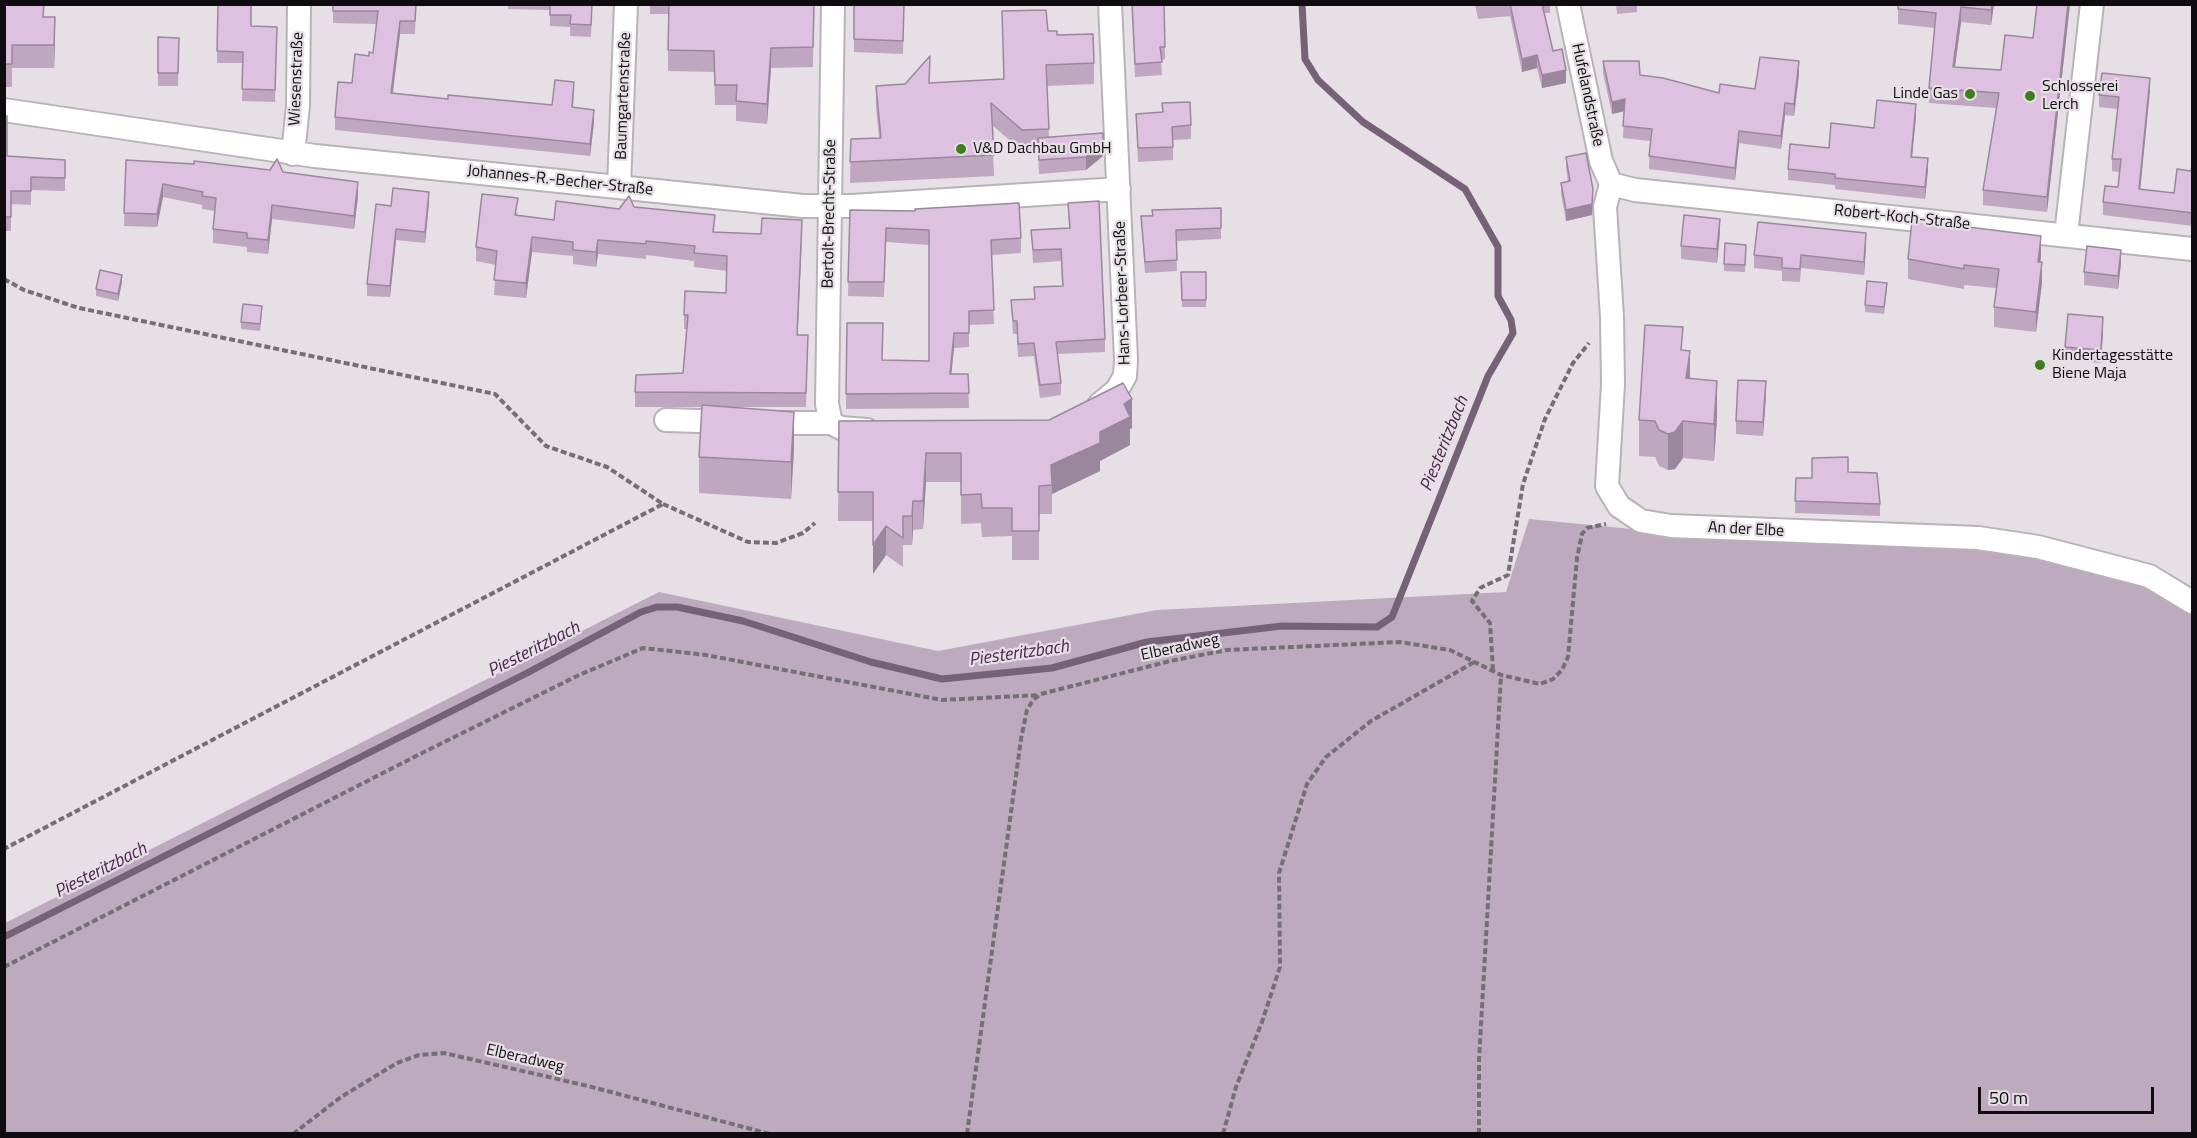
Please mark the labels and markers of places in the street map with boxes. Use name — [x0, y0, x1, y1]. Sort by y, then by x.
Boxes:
place label: Schlosserei Lerch — [2042, 77, 2118, 115]
place label: Linde Gas — [1893, 84, 1958, 104]
marker: Linde Gas — [1963, 87, 1977, 101]
marker: Schlosserei Lerch — [2023, 89, 2037, 103]
place label: V&D Dachbau GmbH — [973, 139, 1112, 159]
marker: V&D Dachbau GmbH — [954, 142, 968, 156]
place label: Kindertagesstätte Biene Maja — [2052, 346, 2173, 384]
marker: Kindertagesstätte Biene Maja — [2033, 358, 2047, 372]

